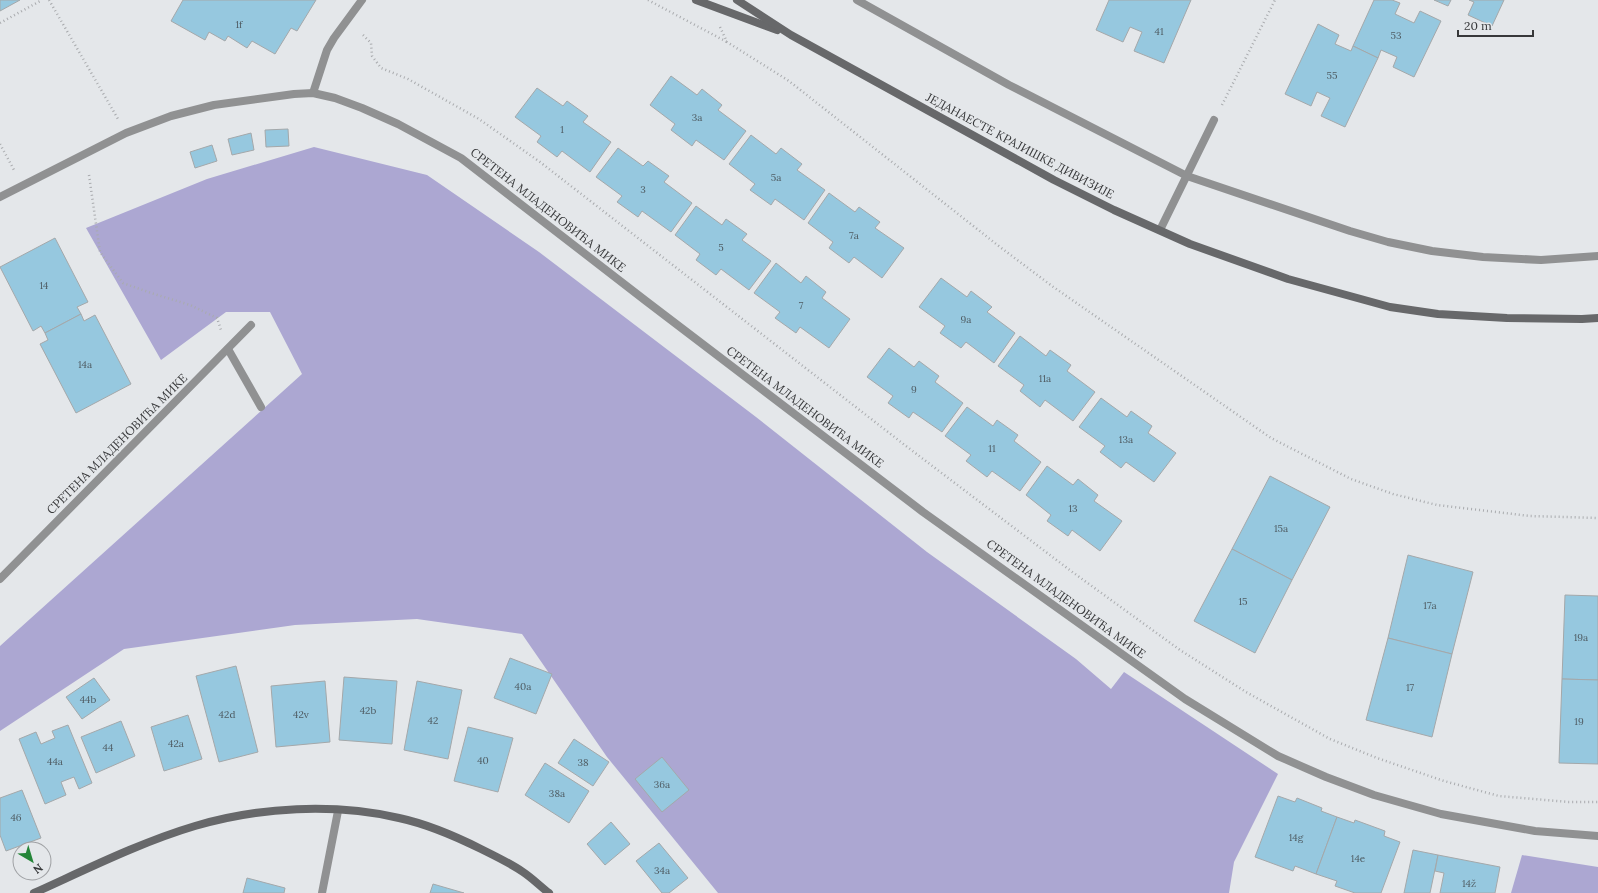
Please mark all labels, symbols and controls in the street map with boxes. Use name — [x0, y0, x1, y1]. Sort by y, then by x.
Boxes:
scale bar — [1458, 12, 1533, 38]
house number: 1f — [235, 18, 243, 31]
text: 20 m — [1464, 18, 1492, 33]
house number: 41 — [1154, 25, 1164, 38]
house number: 53 — [1390, 29, 1402, 42]
house number: 55 — [1327, 69, 1337, 82]
street label: ЈЕДАНАЕСТЕ КРАЈИШКЕ ДИВИЗИЈЕ — [923, 89, 1117, 202]
house number: 3a — [692, 111, 702, 124]
house number: 1 — [560, 123, 564, 136]
street label: СРЕТЕНА МЛАДЕНОВИЋА МИКЕ — [468, 144, 629, 275]
house number: 5a — [771, 171, 781, 184]
house number: 3 — [640, 183, 646, 196]
house number: 7a — [849, 229, 859, 242]
house number: 5 — [718, 241, 724, 254]
house number: 14 — [39, 279, 49, 292]
house number: 7 — [799, 299, 804, 312]
house number: 9a — [961, 313, 971, 326]
street label: СРЕТЕНА МЛАДЕНОВИЋА МИКЕ — [724, 343, 887, 471]
house number: 14a — [78, 358, 92, 371]
street label: СРЕТЕНА МЛАДЕНОВИЋА МИКЕ — [43, 370, 190, 517]
house number: 11a — [1039, 372, 1051, 385]
house number: 9 — [911, 383, 917, 396]
house number: 13a — [1119, 433, 1133, 446]
house number: 11 — [988, 442, 996, 455]
house number: 13 — [1068, 502, 1078, 515]
house number: 15a — [1274, 522, 1288, 535]
street label: СРЕТЕНА МЛАДЕНОВИЋА МИКЕ — [984, 536, 1149, 661]
house number: 15 — [1238, 595, 1248, 608]
house number: 17a — [1423, 599, 1437, 612]
house number: 19a — [1574, 631, 1588, 644]
house number: 40a — [515, 680, 531, 693]
house number: 17 — [1406, 681, 1415, 694]
house number: 44b — [80, 693, 97, 706]
house number: 42b — [360, 704, 376, 717]
house number: 42d — [219, 708, 235, 721]
house number: 42v — [293, 708, 310, 721]
house number: 42 — [428, 714, 438, 727]
house number: 19 — [1574, 715, 1584, 728]
house number: 42a — [168, 737, 184, 750]
house number: 44 — [103, 741, 114, 754]
house number: 40 — [477, 754, 489, 767]
house number: 44a — [47, 755, 63, 768]
house number: 38 — [577, 756, 589, 769]
house number: 36a — [654, 778, 670, 791]
house number: 38a — [549, 787, 565, 800]
house number: 46 — [10, 811, 22, 824]
house number: 14g — [1289, 831, 1304, 844]
north arrow — [12, 841, 52, 881]
house number: 14e — [1351, 852, 1366, 865]
text: N — [30, 861, 46, 877]
house number: 34a — [654, 864, 670, 877]
house number: 14ž — [1462, 877, 1476, 890]

